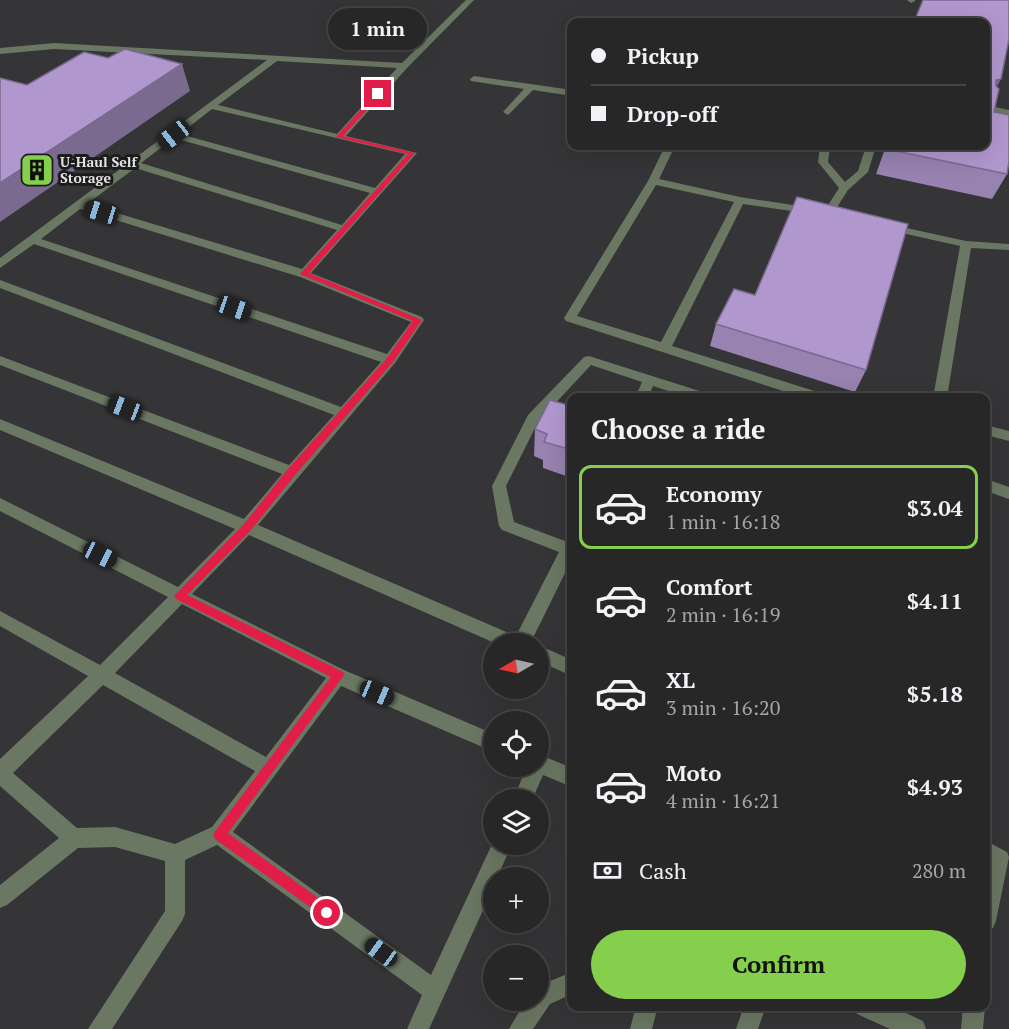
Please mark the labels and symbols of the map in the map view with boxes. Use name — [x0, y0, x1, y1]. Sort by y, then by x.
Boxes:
callout: 1 min — [328, 7, 428, 49]
route end — [364, 80, 391, 107]
car — [154, 117, 194, 153]
building icon: U-Haul Self Storage — [19, 152, 55, 188]
place label: U-Haul Self Storage — [60, 152, 138, 187]
car — [81, 198, 121, 226]
car — [214, 294, 254, 322]
car — [105, 393, 145, 423]
car — [80, 539, 120, 571]
north arrow — [483, 633, 549, 699]
car — [357, 678, 397, 708]
route start — [313, 899, 340, 926]
car — [361, 934, 401, 970]

